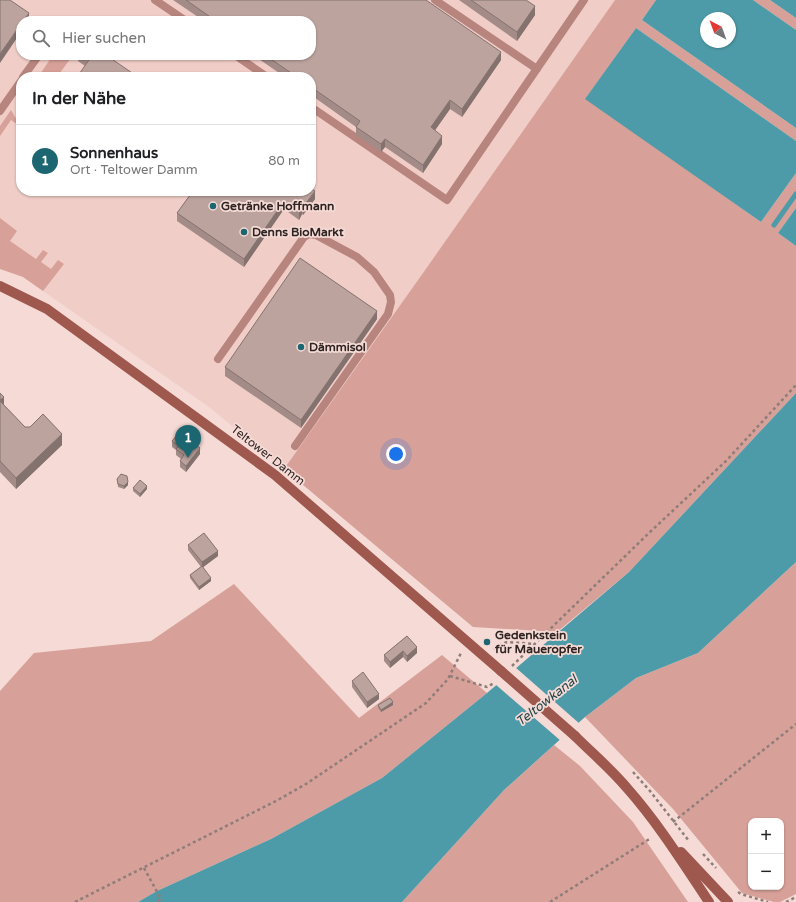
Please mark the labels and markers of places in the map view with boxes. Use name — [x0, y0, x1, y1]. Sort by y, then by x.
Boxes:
place label: Getränke Hoffmann — [221, 199, 334, 213]
marker: Getränke Hoffmann — [208, 201, 218, 211]
place label: Denns BioMarkt — [252, 225, 344, 239]
marker: Denns BioMarkt — [239, 227, 249, 237]
place label: Dämmisol — [309, 340, 366, 354]
marker: Dämmisol — [296, 342, 306, 352]
pin: 1 — [175, 425, 201, 458]
place label: Gedenkstein für Maueropfer — [494, 628, 582, 657]
marker: Gedenkstein für Maueropfer — [482, 637, 492, 647]

